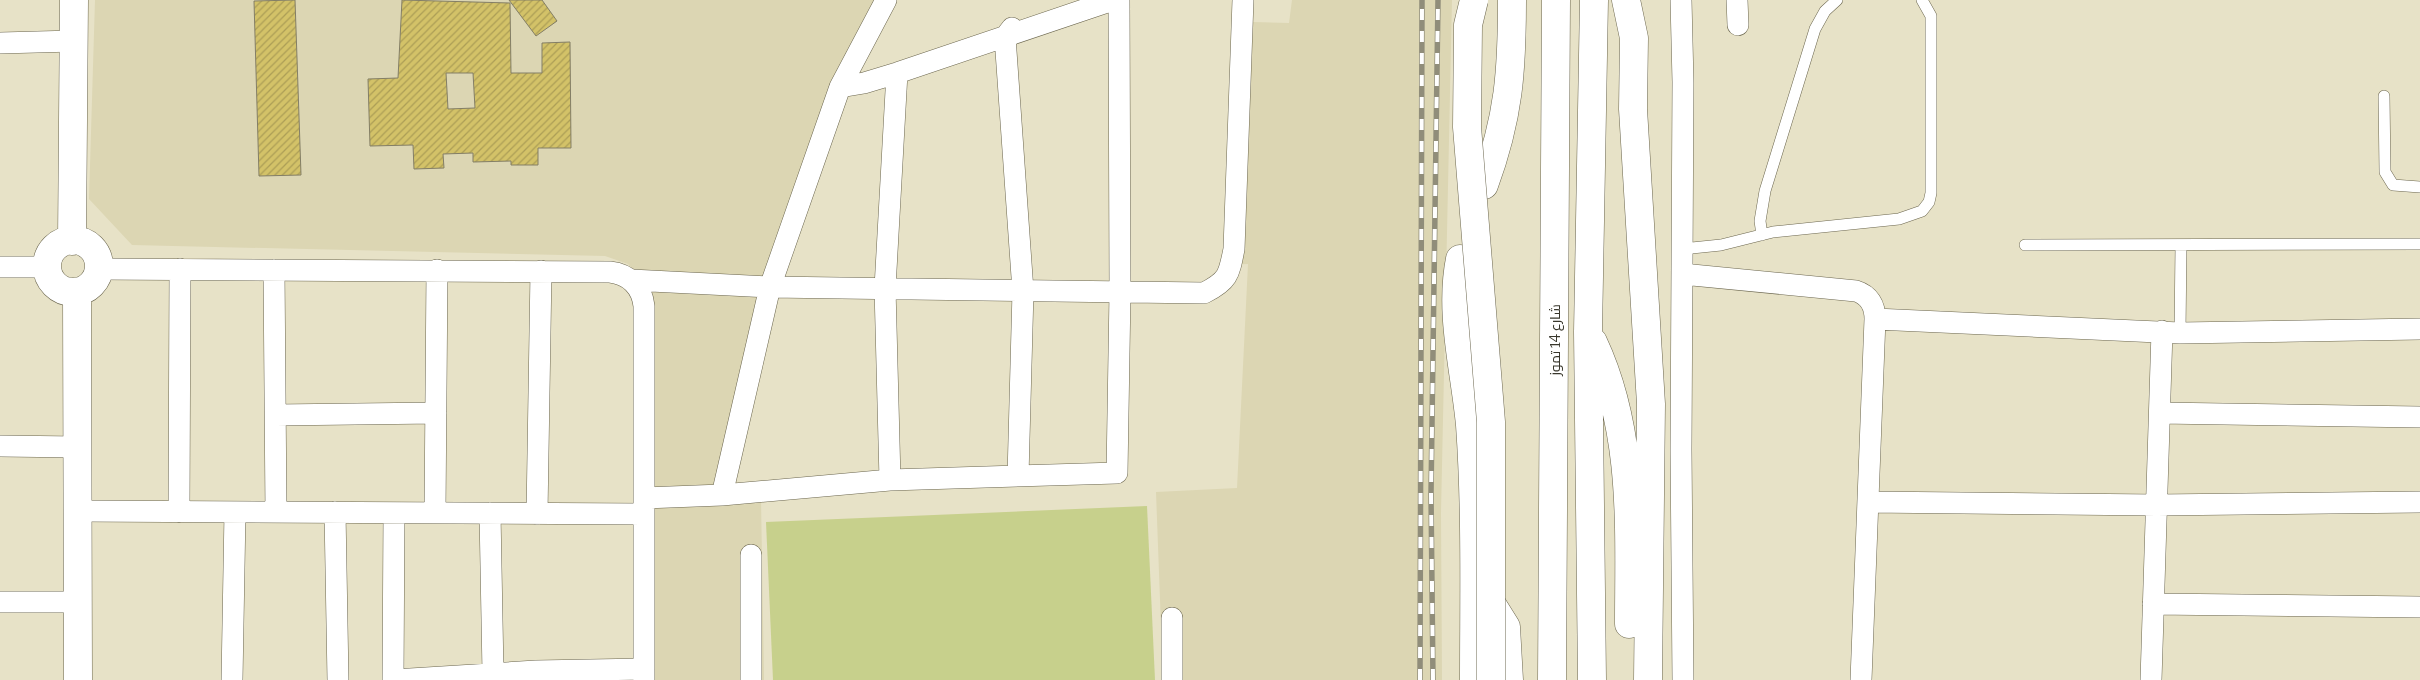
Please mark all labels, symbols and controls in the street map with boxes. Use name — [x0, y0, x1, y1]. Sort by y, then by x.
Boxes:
street label: شارع 14 تموز — [1547, 304, 1564, 377]

